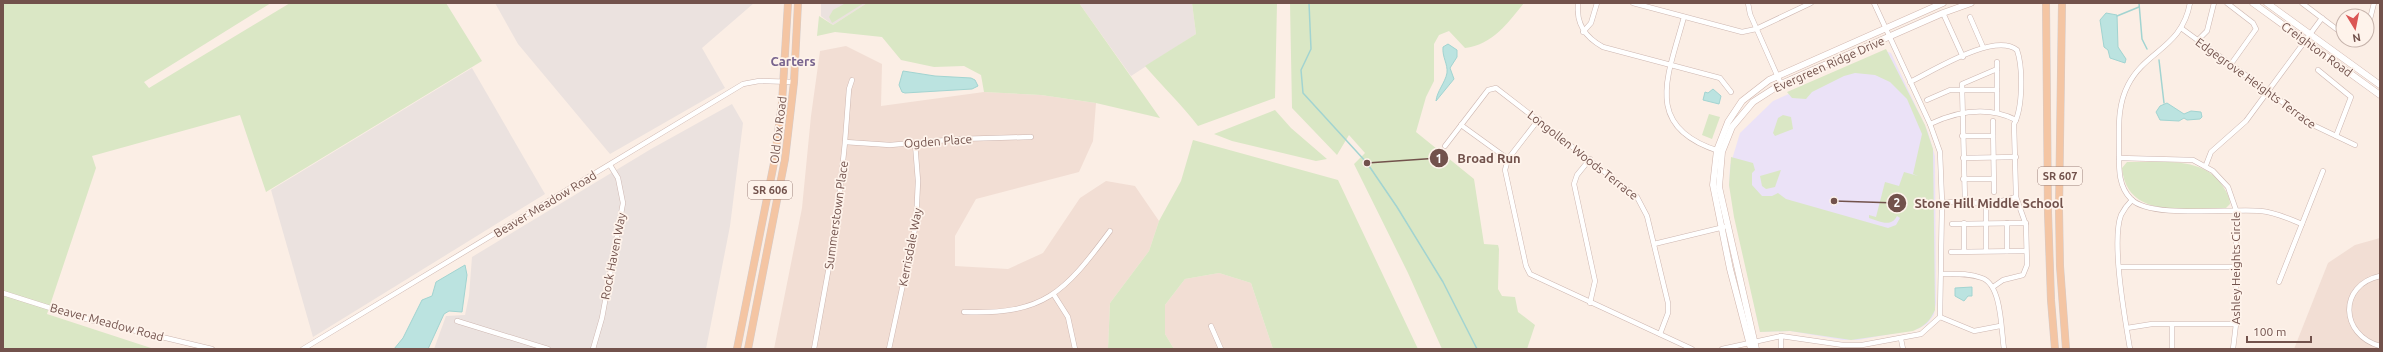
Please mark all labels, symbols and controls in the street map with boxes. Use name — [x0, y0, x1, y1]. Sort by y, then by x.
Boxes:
north arrow — [2335, 8, 2375, 48]
street label: Creighton Road — [2279, 19, 2355, 79]
text: N — [2352, 31, 2362, 44]
street label: Evergreen Ridge Drive — [1772, 34, 1886, 94]
street label: Edgegrove Heights Terrace — [2193, 35, 2319, 131]
district label: Carters — [770, 54, 816, 68]
street label: Old Ox Road — [767, 95, 789, 165]
street label: Longollen Woods Terrace — [1525, 108, 1641, 202]
street label: Ogden Place — [904, 132, 972, 150]
callout: Broad Run — [1429, 146, 1529, 171]
text: Broad Run — [1457, 151, 1521, 165]
text: 1 — [1436, 152, 1442, 165]
street label: Summerstown Place — [822, 160, 850, 270]
road number: SR 607 — [2038, 167, 2082, 185]
street label: Beaver Meadow Road — [491, 168, 599, 240]
road number: SR 606 — [748, 181, 792, 199]
callout: Stone Hill Middle School — [1887, 191, 2072, 216]
text: 2 — [1894, 196, 1901, 209]
text: Stone Hill Middle School — [1914, 196, 2064, 210]
street label: Kerrisdale Way — [896, 207, 924, 287]
street label: Rock Haven Way — [598, 211, 628, 301]
street label: Ashley Heights Circle — [2229, 212, 2242, 324]
street label: Beaver Meadow Road — [49, 301, 165, 343]
scale bar — [2247, 318, 2311, 344]
text: 100 m — [2253, 325, 2286, 338]

